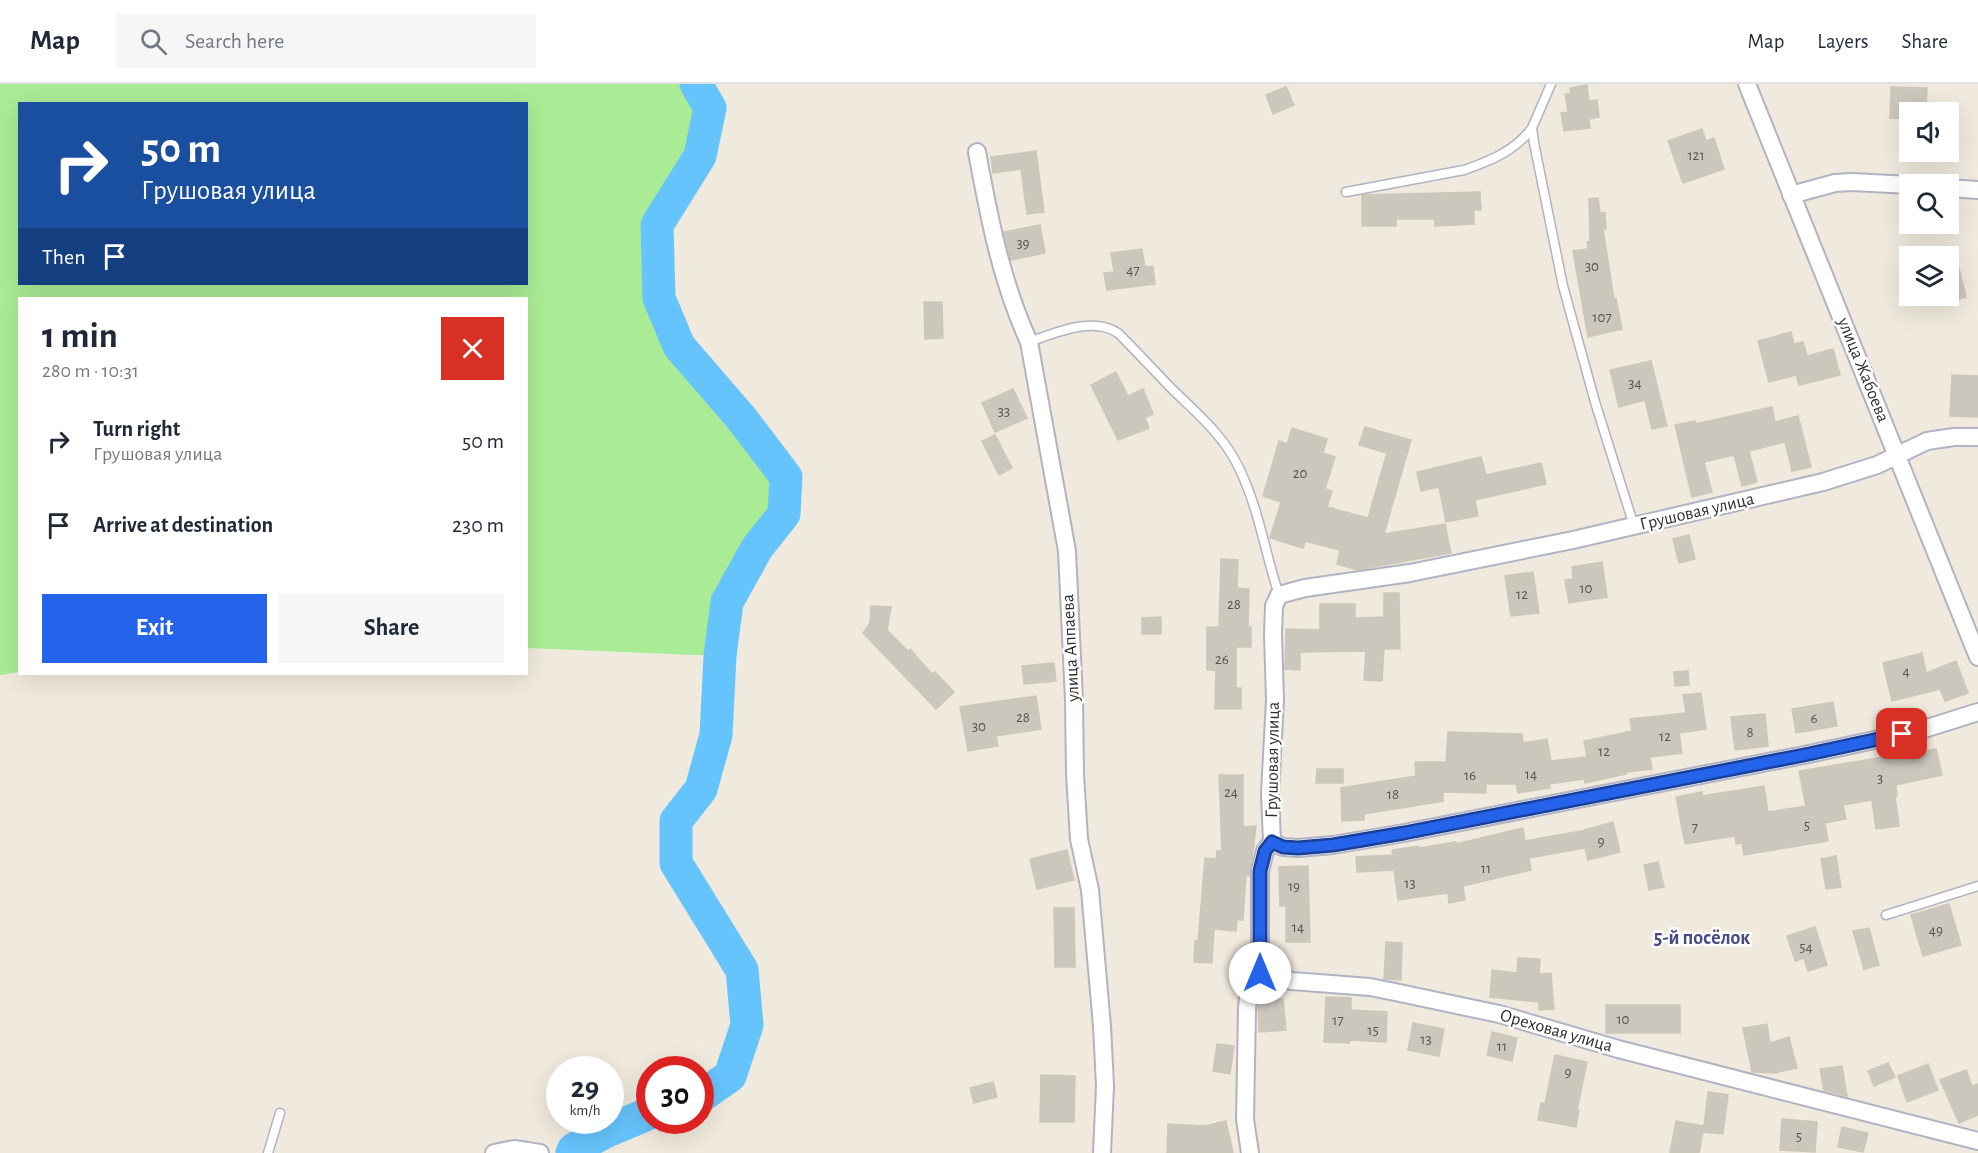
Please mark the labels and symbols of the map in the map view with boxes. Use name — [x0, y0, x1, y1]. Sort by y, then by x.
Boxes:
house number: 121 — [1687, 148, 1705, 163]
house number: 39 — [1016, 236, 1030, 251]
house number: 30 — [1585, 259, 1599, 274]
house number: 47 — [1126, 263, 1140, 278]
house number: 107 — [1592, 310, 1612, 325]
street label: улица Жабоева — [1833, 314, 1893, 425]
house number: 34 — [1628, 376, 1642, 391]
house number: 33 — [998, 404, 1010, 419]
house number: 20 — [1293, 466, 1307, 481]
street label: Грушовая улица — [1638, 490, 1756, 534]
house number: 10 — [1579, 581, 1593, 596]
house number: 12 — [1516, 587, 1528, 602]
street label: улица Аппаева — [1059, 594, 1083, 703]
house number: 28 — [1227, 597, 1241, 612]
house number: 26 — [1215, 652, 1229, 667]
house number: 4 — [1902, 664, 1910, 679]
street label: Грушовая улица — [1263, 702, 1283, 818]
pin — [1876, 708, 1927, 759]
house number: 28 — [1016, 710, 1030, 725]
house number: 6 — [1810, 711, 1818, 726]
house number: 30 — [972, 719, 986, 734]
house number: 8 — [1746, 725, 1754, 740]
house number: 12 — [1659, 729, 1671, 744]
house number: 12 — [1598, 744, 1610, 759]
house number: 14 — [1525, 767, 1537, 782]
house number: 16 — [1464, 768, 1476, 783]
house number: 3 — [1877, 771, 1883, 786]
house number: 24 — [1224, 785, 1238, 800]
house number: 18 — [1387, 787, 1399, 802]
house number: 5 — [1804, 818, 1810, 833]
house number: 7 — [1692, 820, 1698, 835]
house number: 9 — [1597, 834, 1605, 849]
house number: 11 — [1481, 861, 1491, 876]
house number: 13 — [1404, 876, 1416, 891]
house number: 19 — [1288, 879, 1300, 894]
house number: 14 — [1292, 920, 1304, 935]
house number: 49 — [1929, 923, 1943, 938]
district label: 5-й посёлок — [1654, 928, 1750, 948]
house number: 54 — [1799, 940, 1813, 955]
position arrow — [1228, 941, 1292, 1005]
street label: Ореховая улица — [1498, 1006, 1614, 1056]
house number: 10 — [1616, 1012, 1630, 1027]
house number: 17 — [1332, 1013, 1344, 1028]
house number: 15 — [1367, 1023, 1379, 1038]
house number: 13 — [1420, 1032, 1432, 1047]
house number: 11 — [1497, 1039, 1507, 1054]
speed limit sign: 30 — [636, 1056, 714, 1134]
house number: 9 — [1564, 1065, 1572, 1080]
house number: 5 — [1796, 1129, 1802, 1144]

